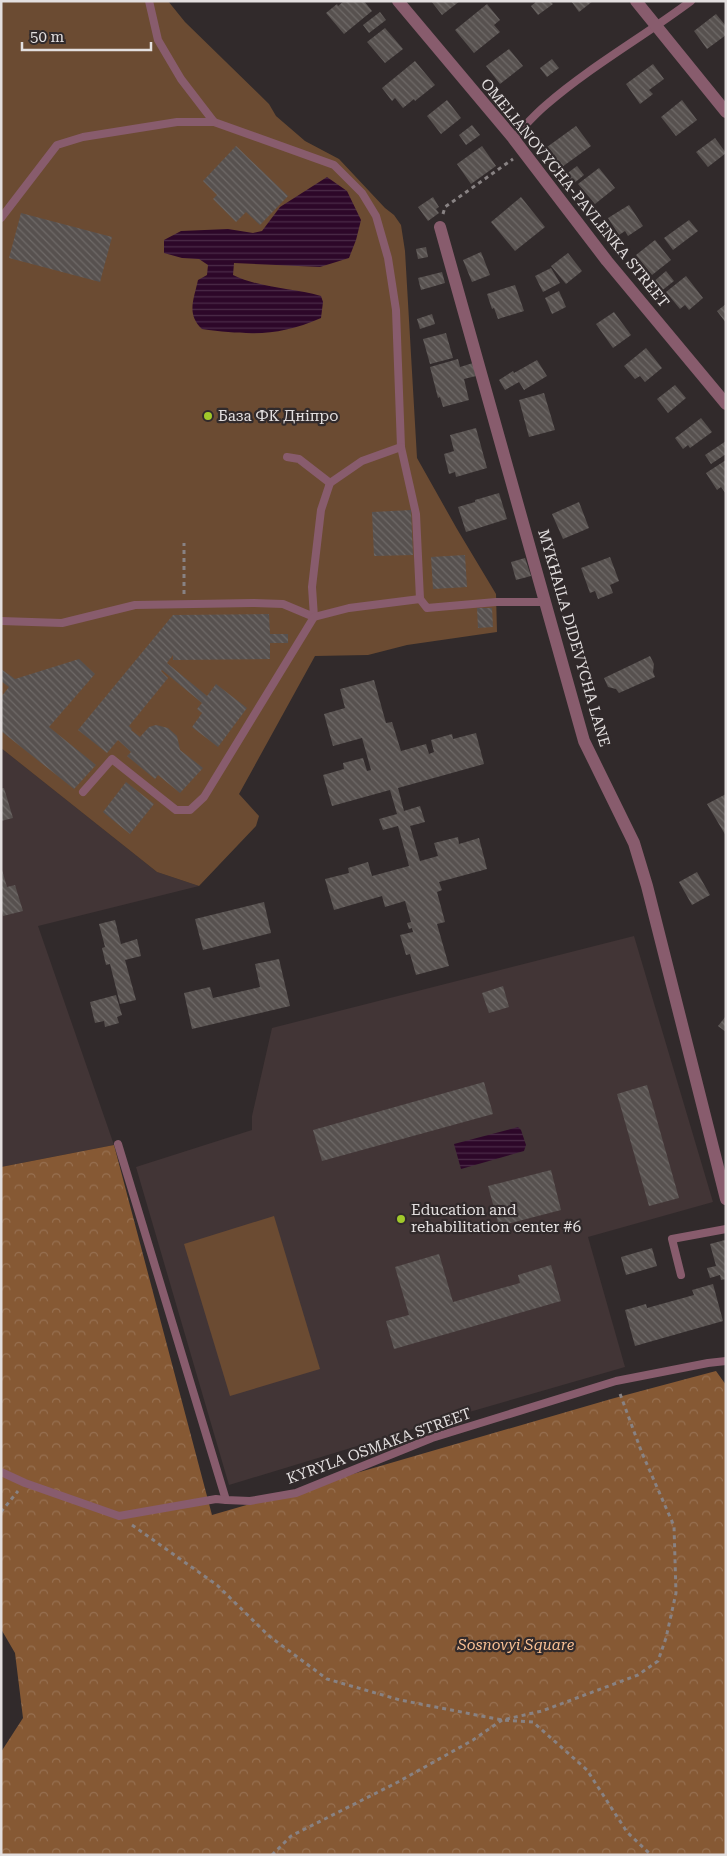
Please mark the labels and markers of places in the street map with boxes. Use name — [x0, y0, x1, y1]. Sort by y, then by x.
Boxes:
place label: База ФК Дніпро — [218, 407, 338, 425]
marker: База ФК Дніпро — [202, 410, 214, 422]
place label: Education and rehabilitation center #6 — [411, 1201, 581, 1236]
marker: Education and rehabilitation center #6 — [395, 1213, 407, 1225]

